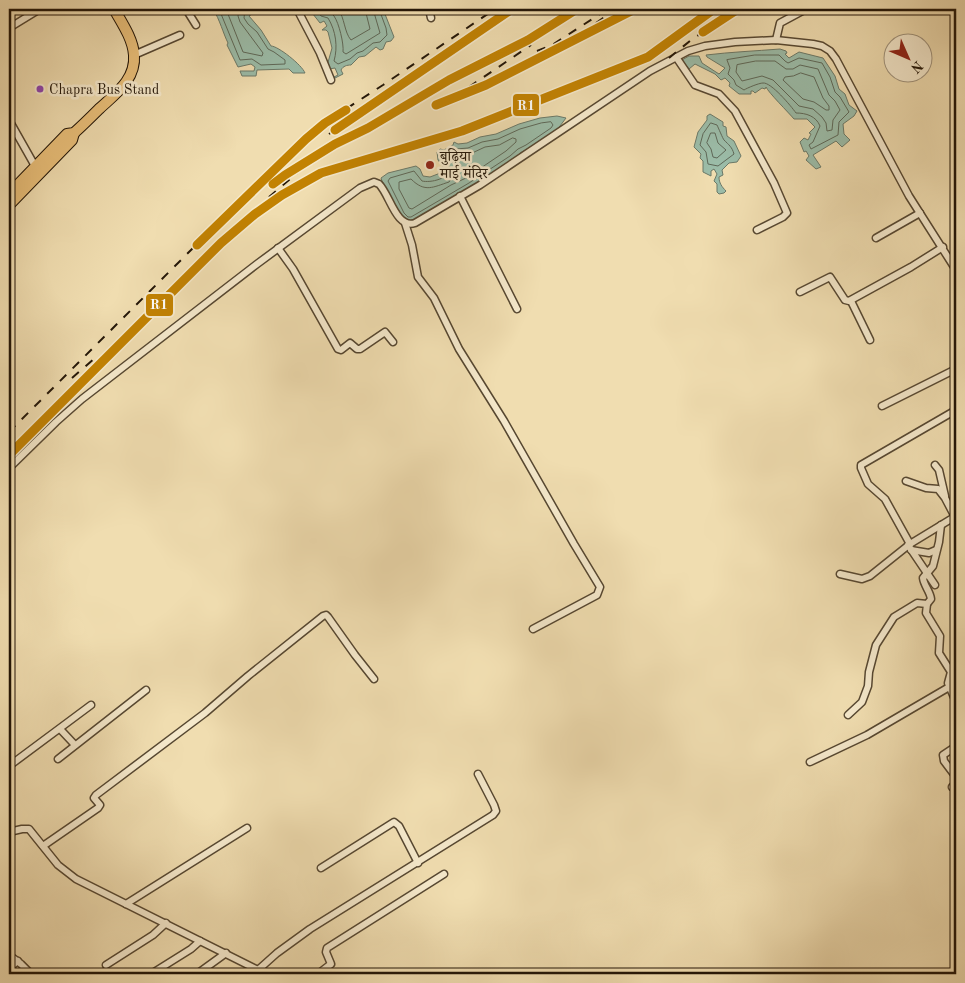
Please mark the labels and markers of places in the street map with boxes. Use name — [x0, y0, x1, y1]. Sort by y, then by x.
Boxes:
place label: Chapra Bus Stand — [49, 83, 159, 97]
marker: Chapra Bus Stand — [35, 84, 45, 94]
place label: बुढ़िया माई मंदिर — [439, 148, 489, 182]
marker: बुढ़िया माई मंदिर — [424, 159, 436, 171]

